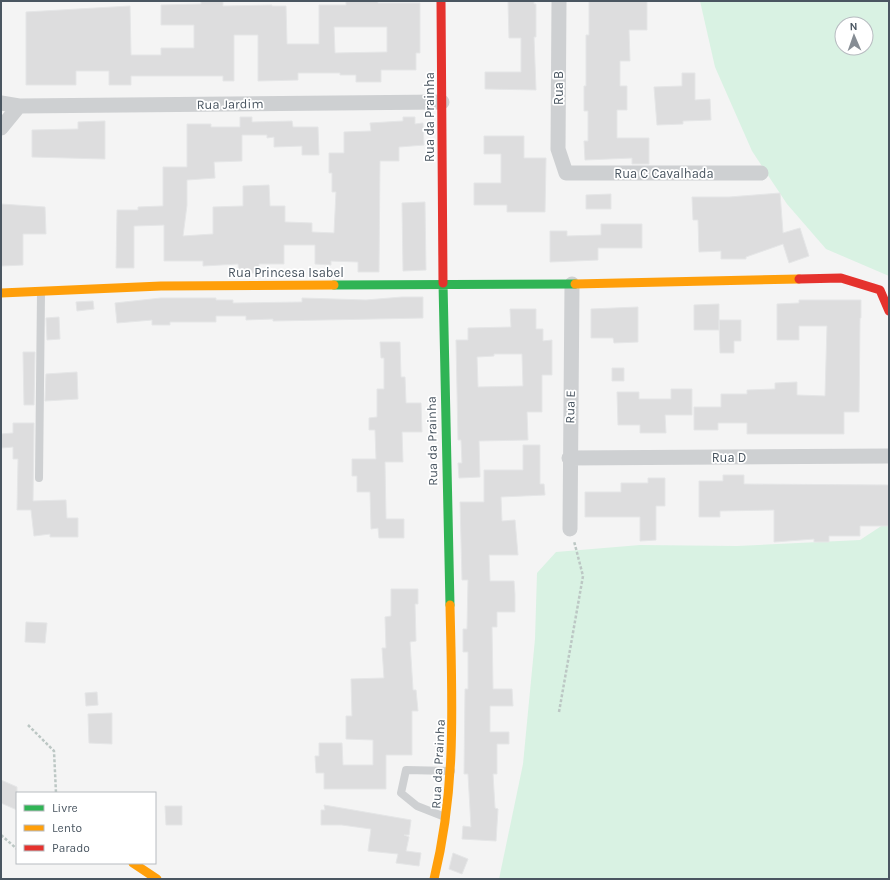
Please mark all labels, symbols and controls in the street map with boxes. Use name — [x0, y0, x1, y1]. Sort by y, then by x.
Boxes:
north arrow — [834, 16, 874, 56]
text: N — [849, 20, 858, 33]
street label: Rua B — [551, 71, 566, 105]
street label: Rua da Prainha — [422, 72, 437, 162]
street label: Rua Jardim — [196, 96, 264, 112]
street label: Rua C Cavalhada — [614, 166, 714, 181]
street label: Rua Princesa Isabel — [228, 265, 344, 280]
street label: Rua E — [562, 390, 578, 424]
street label: Rua da Prainha — [424, 396, 440, 486]
street label: Rua D — [712, 450, 746, 465]
street label: Rua da Prainha — [428, 719, 448, 809]
legend — [16, 792, 156, 864]
text: Livre — [52, 801, 78, 815]
text: Lento — [52, 821, 82, 835]
text: Parado — [52, 841, 90, 855]

